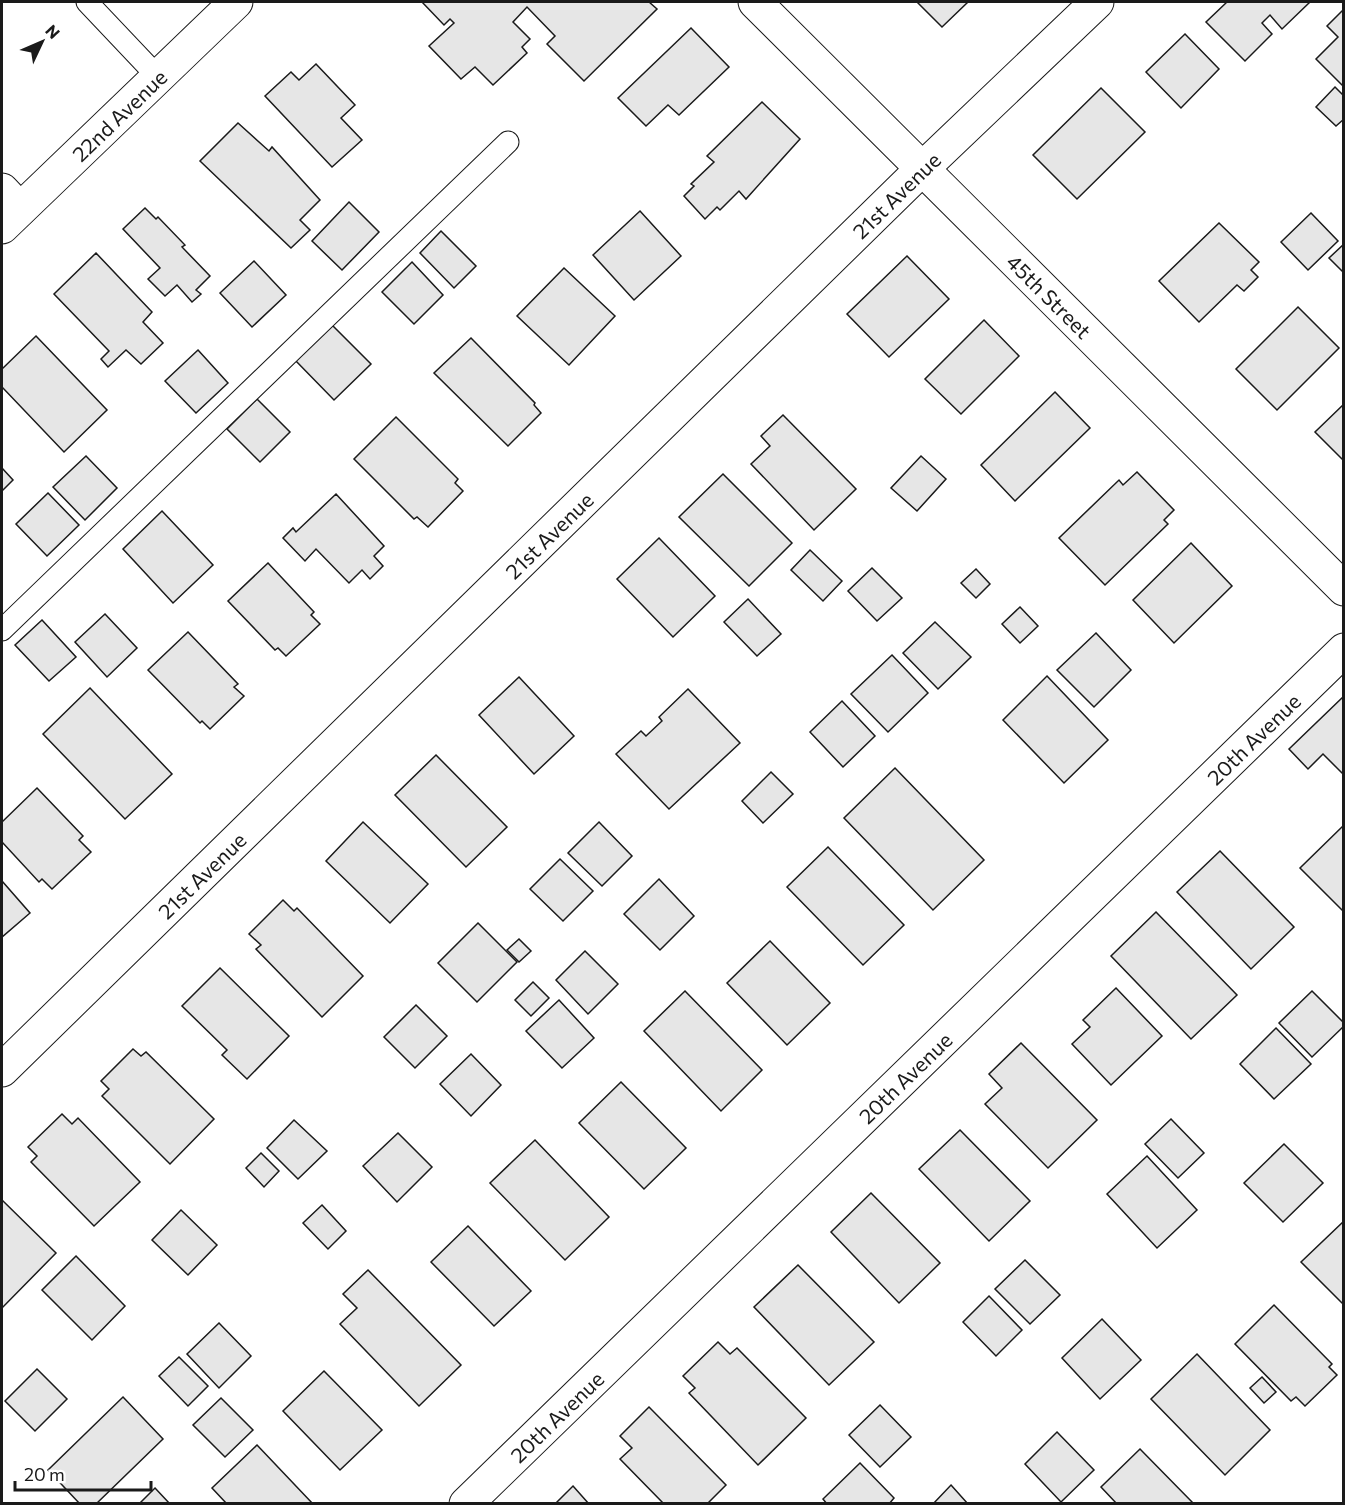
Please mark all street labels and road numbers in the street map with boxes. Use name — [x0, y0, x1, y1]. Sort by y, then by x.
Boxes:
street label: 22nd Avenue — [66, 64, 171, 166]
street label: 21st Avenue — [847, 146, 945, 243]
street label: 45th Street — [1002, 248, 1097, 343]
street label: 21st Avenue — [499, 486, 598, 583]
street label: 20th Avenue — [1201, 688, 1305, 789]
street label: 21st Avenue — [152, 826, 250, 923]
street label: 20th Avenue — [853, 1026, 956, 1128]
street label: 20th Avenue — [505, 1365, 608, 1467]

